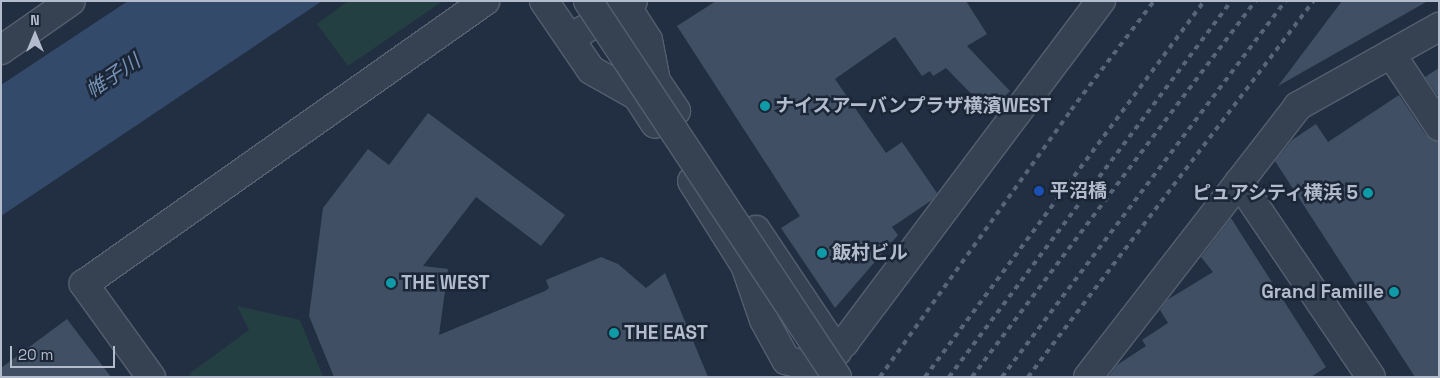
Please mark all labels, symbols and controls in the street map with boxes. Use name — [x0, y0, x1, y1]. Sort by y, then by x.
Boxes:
north arrow — [10, 10, 60, 60]
text: N — [30, 11, 40, 29]
water label: 帷子川 — [81, 49, 145, 103]
place label: ナイスアーバンプラザ横濱WEST — [775, 95, 1052, 117]
marker: ナイスアーバンプラザ横濱WEST — [759, 100, 771, 112]
place label: 平沼橋 — [1050, 180, 1107, 202]
place label: ピュアシティ横浜 5 — [1190, 182, 1358, 204]
marker: 平沼橋 — [1032, 184, 1046, 198]
marker: ピュアシティ横浜 5 — [1362, 187, 1374, 199]
place label: 飯村ビル — [832, 242, 908, 264]
marker: 飯村ビル — [816, 247, 828, 259]
place label: THE WEST — [401, 272, 490, 294]
marker: THE WEST — [385, 277, 397, 289]
place label: Grand Famille — [1261, 281, 1384, 303]
marker: Grand Famille — [1388, 286, 1400, 298]
place label: THE EAST — [624, 322, 708, 344]
marker: THE EAST — [608, 327, 620, 339]
scale bar — [12, 336, 118, 368]
text: 20 m — [18, 345, 53, 364]

